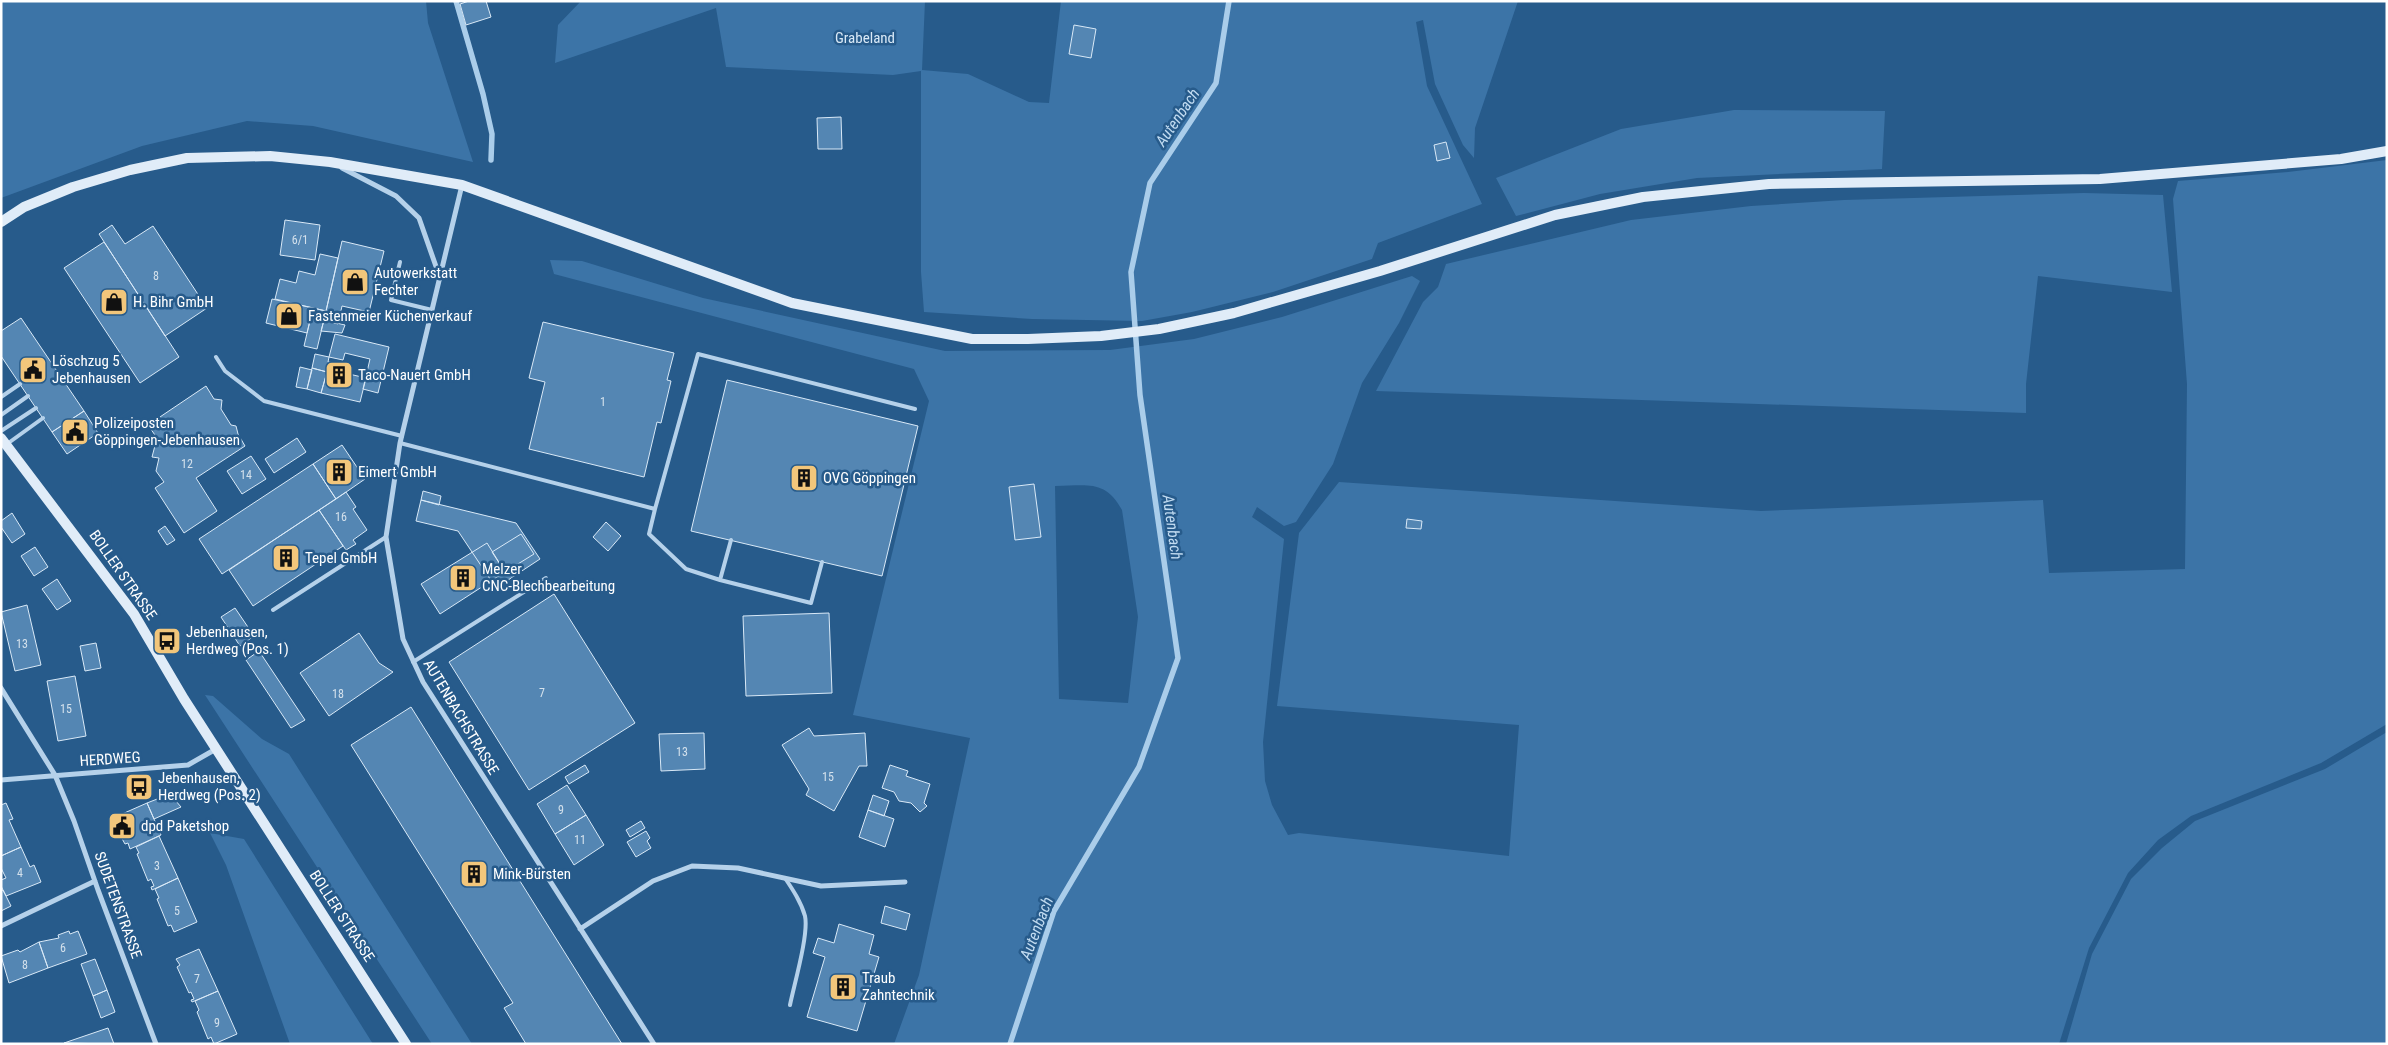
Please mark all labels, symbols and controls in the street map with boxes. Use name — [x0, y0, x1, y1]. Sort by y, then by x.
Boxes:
park label: Grabeland — [835, 29, 895, 47]
water label: Autenbach — [1151, 85, 1204, 151]
house number: 6/1 — [292, 233, 308, 247]
place label: Autowerkstatt Fechter — [374, 264, 457, 299]
shop icon: Autowerkstatt Fechter — [340, 267, 370, 297]
house number: 8 — [153, 269, 159, 283]
shop icon: H. Bihr GmbH — [99, 287, 129, 317]
place label: H. Bihr GmbH — [133, 293, 213, 311]
shop icon: Fastenmeier Küchenverkauf — [274, 301, 304, 331]
place label: Fastenmeier Küchenverkauf — [308, 307, 472, 325]
place label: Löschzug 5 Jebenhausen — [52, 352, 131, 387]
public building icon: Löschzug 5 Jebenhausen — [18, 355, 48, 385]
building icon: Taco-Nauert GmbH — [324, 360, 354, 390]
place label: Taco-Nauert GmbH — [358, 366, 471, 384]
house number: 1 — [600, 395, 606, 409]
place label: Polizeiposten Göppingen-Jebenhausen — [94, 414, 240, 449]
public building icon: Polizeiposten Göppingen-Jebenhausen — [60, 417, 90, 447]
house number: 12 — [181, 457, 193, 471]
building icon: Eimert GmbH — [324, 457, 354, 487]
place label: Eimert GmbH — [358, 463, 437, 481]
building icon: OVG Göppingen — [789, 463, 819, 493]
house number: 14 — [240, 468, 252, 482]
place label: OVG Göppingen — [823, 469, 916, 487]
water label: Autenbach — [1158, 492, 1186, 561]
house number: 16 — [335, 510, 347, 524]
street label: BOLLER STRASSE — [85, 527, 161, 623]
building icon: Tepel GmbH — [271, 543, 301, 573]
place label: Tepel GmbH — [305, 549, 377, 567]
place label: Melzer CNC-Blechbearbeitung — [482, 560, 615, 595]
building icon: Melzer CNC-Blechbearbeitung — [448, 563, 478, 593]
place label: Jebenhausen, Herdweg (Pos. 1) — [186, 623, 289, 658]
bus stop icon: Jebenhausen, Herdweg (Pos. 1) — [152, 626, 182, 656]
house number: 13 — [16, 637, 28, 651]
street label: AUTENBACHSTRASSE — [419, 656, 503, 778]
house number: 7 — [539, 686, 545, 700]
house number: 18 — [332, 687, 344, 701]
house number: 15 — [60, 702, 72, 716]
house number: 13 — [676, 745, 688, 759]
street label: HERDWEG — [79, 748, 141, 770]
place label: Jebenhausen, Herdweg (Pos. 2) — [158, 769, 261, 804]
house number: 15 — [822, 770, 834, 784]
bus stop icon: Jebenhausen, Herdweg (Pos. 2) — [124, 772, 154, 802]
house number: 9 — [558, 803, 564, 817]
public building icon: dpd Paketshop — [107, 811, 137, 841]
place label: dpd Paketshop — [141, 817, 229, 835]
house number: 11 — [574, 833, 586, 847]
street label: SUDETENSTRASSE — [90, 849, 146, 961]
house number: 3 — [154, 859, 160, 873]
building icon: Mink-Bürsten — [459, 859, 489, 889]
place label: Mink-Bürsten — [493, 865, 571, 883]
house number: 4 — [17, 866, 23, 880]
street label: BOLLER STRASSE — [306, 867, 378, 965]
water label: Autenbach — [1016, 894, 1057, 963]
house number: 5 — [174, 904, 180, 918]
house number: 6 — [60, 941, 66, 955]
house number: 8 — [22, 958, 28, 972]
place label: Traub Zahntechnik — [862, 969, 935, 1004]
house number: 7 — [194, 972, 200, 986]
building icon: Traub Zahntechnik — [828, 972, 858, 1002]
house number: 9 — [214, 1016, 220, 1030]

